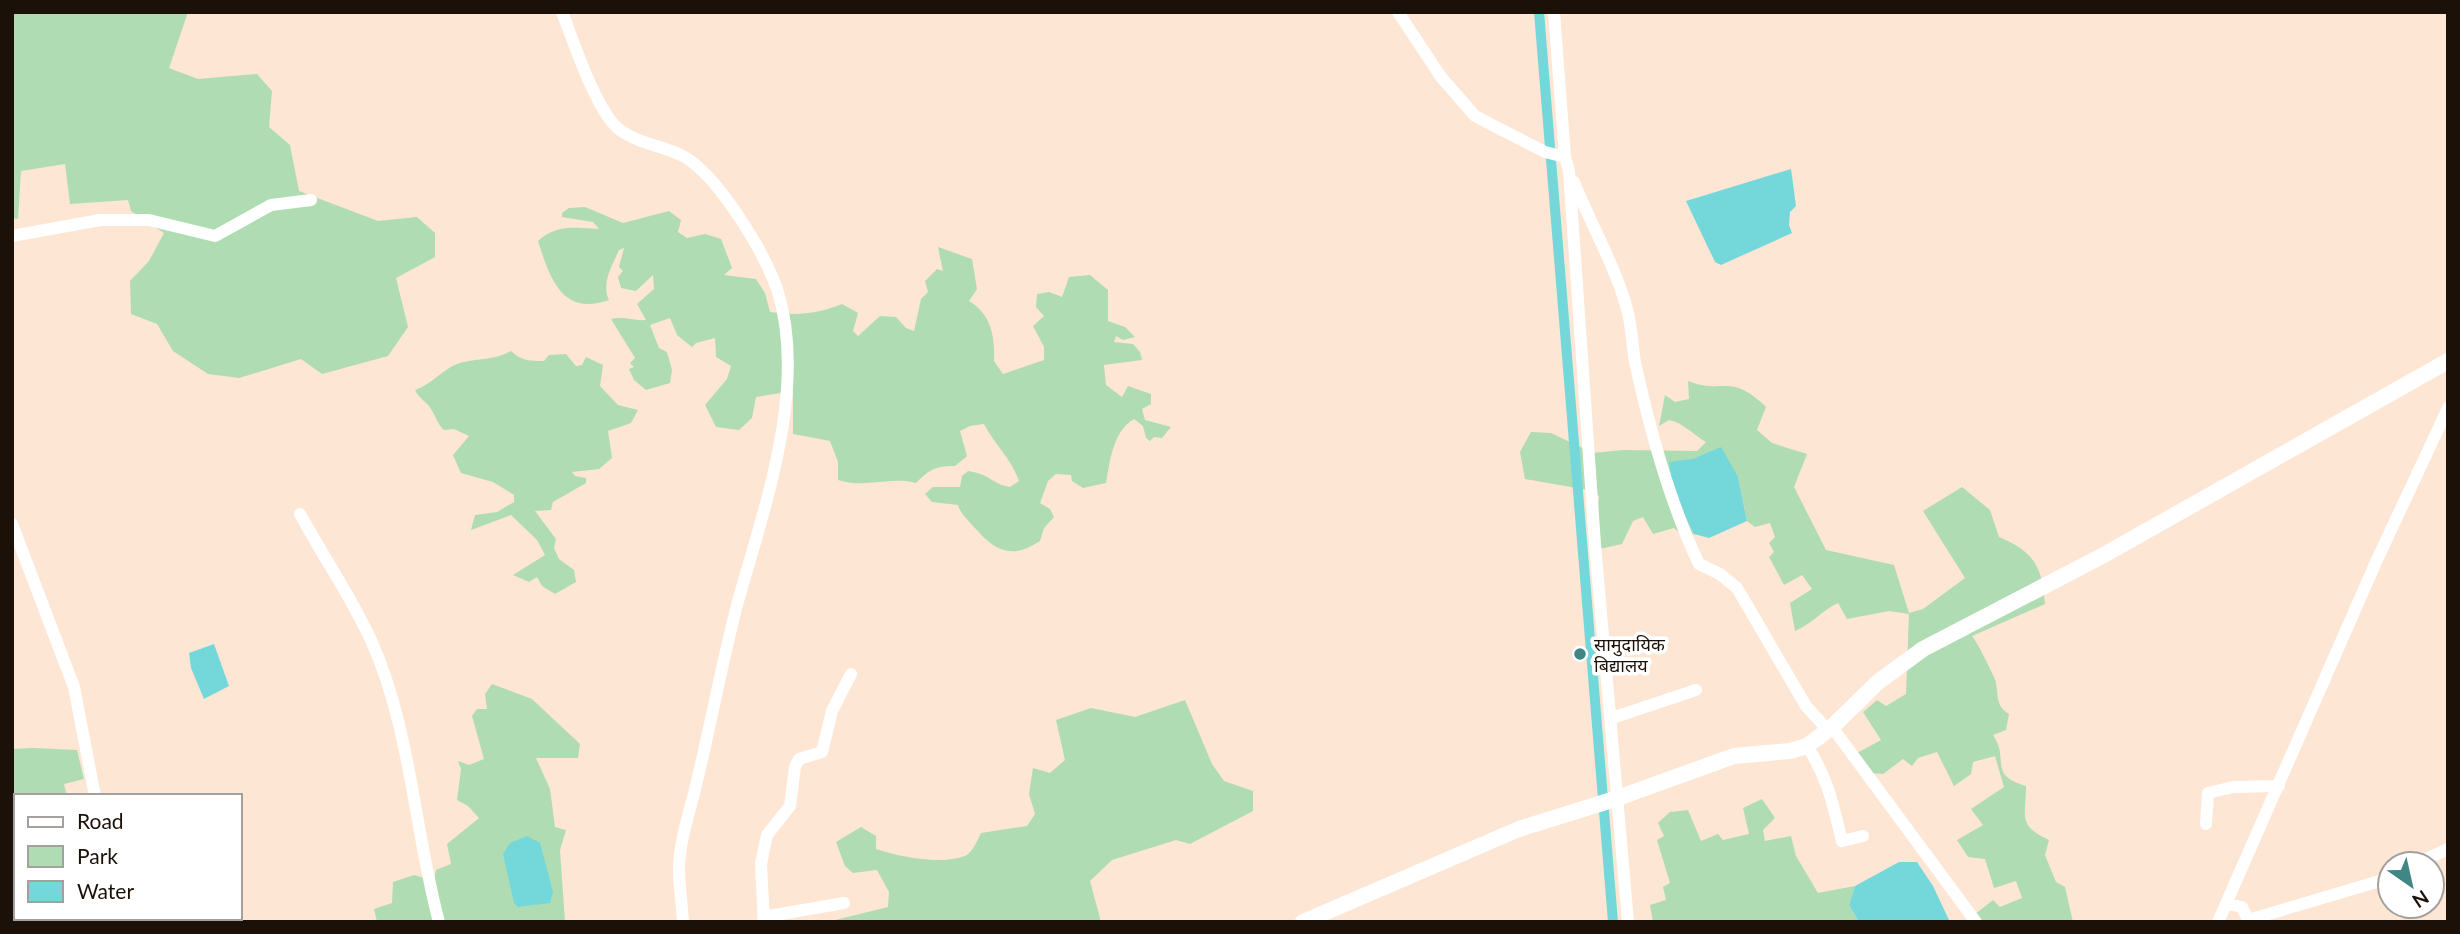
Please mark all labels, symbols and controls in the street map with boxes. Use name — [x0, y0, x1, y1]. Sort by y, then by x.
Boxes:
place label: सामुदायिक बिद्यालय — [1594, 633, 1666, 676]
marker: सामुदायिक बिद्यालय — [1572, 646, 1588, 662]
legend — [14, 794, 242, 920]
text: Road — [77, 808, 124, 833]
text: Park — [77, 843, 118, 868]
north arrow — [2376, 850, 2446, 920]
text: Water — [77, 878, 134, 903]
text: N — [2408, 886, 2433, 913]

